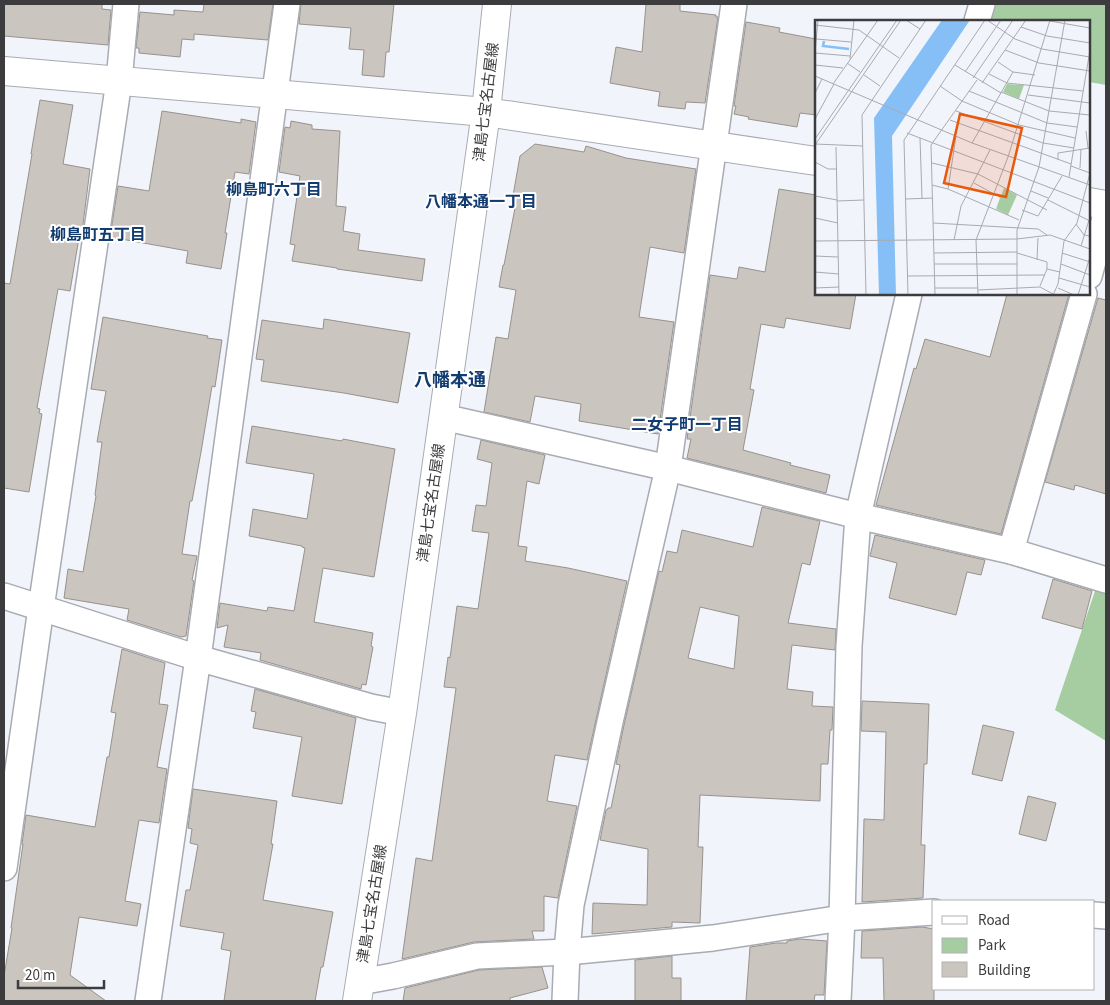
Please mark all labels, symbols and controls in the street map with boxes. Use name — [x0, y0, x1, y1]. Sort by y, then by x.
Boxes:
inset map — [815, 20, 1090, 295]
street label: 津島七宝名古屋線 — [469, 41, 504, 163]
district label: 柳島町六丁目 — [226, 179, 322, 201]
district label: 八幡本通一丁目 — [425, 191, 537, 213]
district label: 柳島町五丁目 — [50, 224, 146, 246]
district label: 八幡本通 — [414, 368, 486, 393]
district label: 二女子町一丁目 — [631, 414, 743, 436]
street label: 津島七宝名古屋線 — [413, 442, 450, 564]
street label: 津島七宝名古屋線 — [353, 843, 392, 965]
legend — [932, 900, 1095, 990]
text: Road — [978, 910, 1010, 931]
text: Park — [978, 935, 1007, 956]
scale bar — [18, 958, 104, 990]
text: Building — [978, 960, 1031, 981]
text: 20 m — [25, 965, 55, 986]

